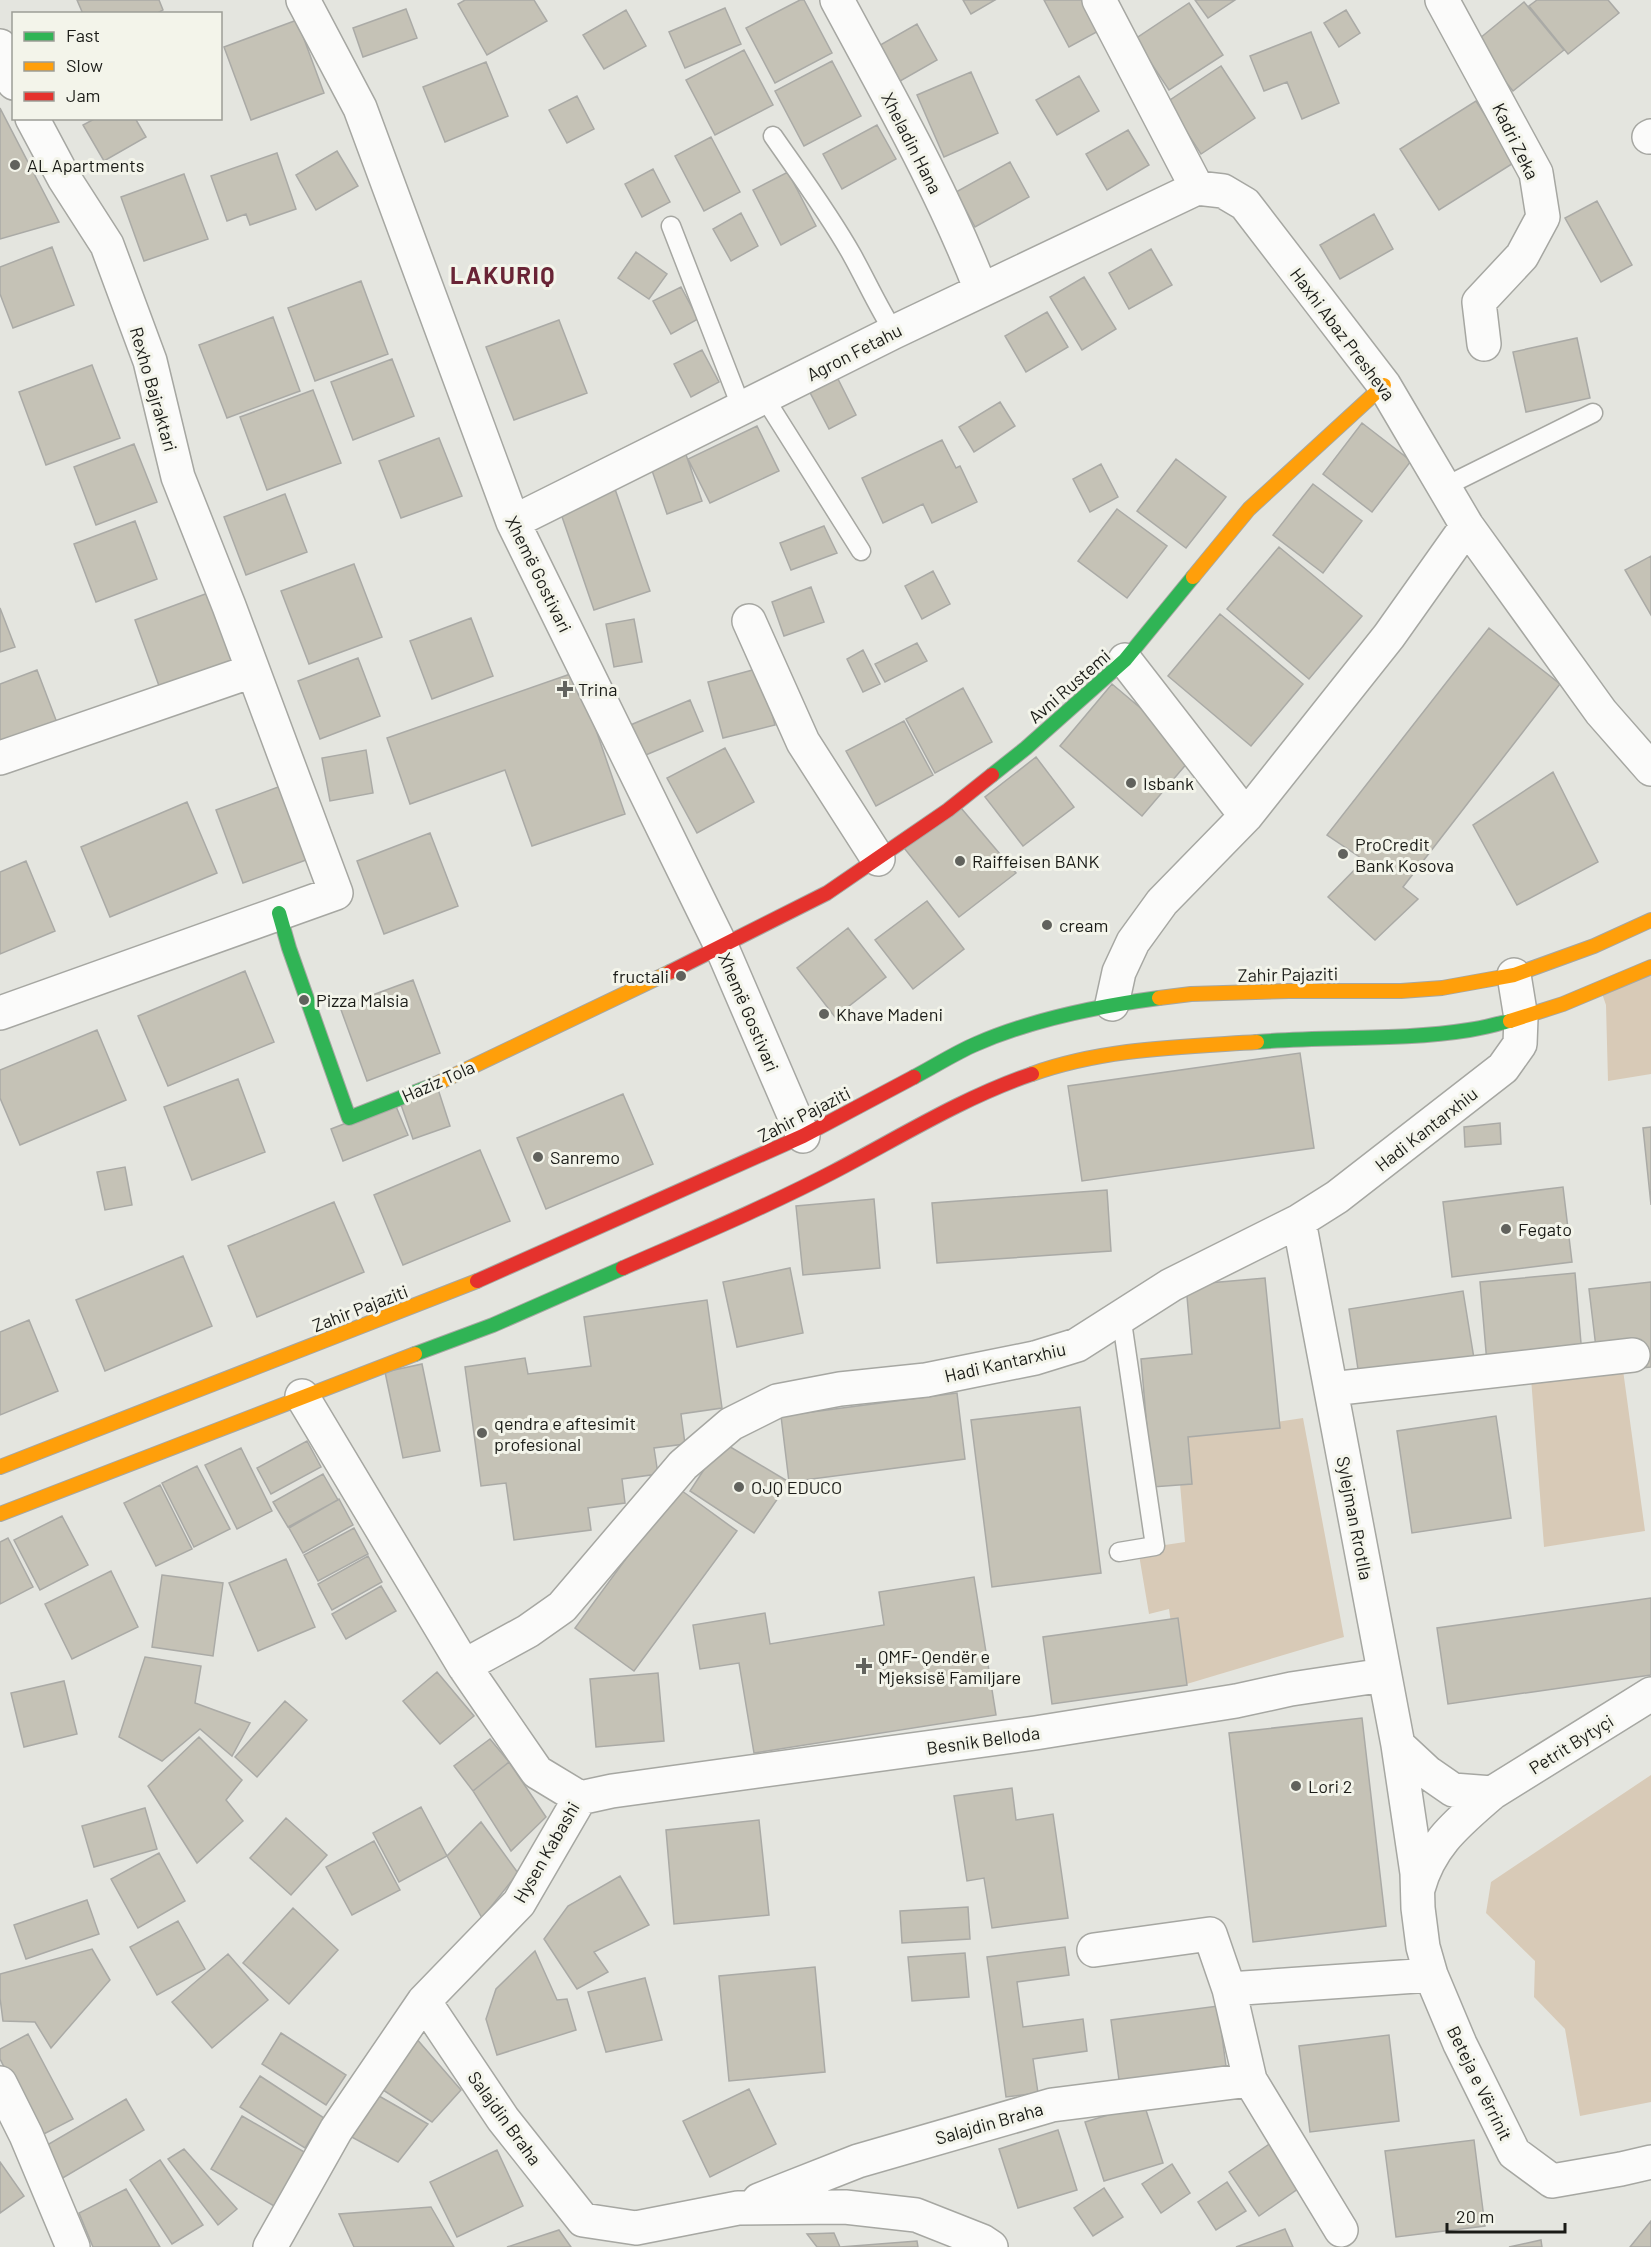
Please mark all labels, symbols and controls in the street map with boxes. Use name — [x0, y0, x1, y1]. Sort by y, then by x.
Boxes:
legend — [12, 12, 222, 120]
text: Fast — [66, 24, 100, 46]
text: Slow — [66, 54, 103, 76]
text: Jam — [66, 84, 100, 106]
street label: Xheladin Hana — [877, 89, 947, 197]
street label: Kadri Zeka — [1488, 99, 1544, 183]
place label: AL Apartments — [27, 154, 144, 176]
marker: AL Apartments — [8, 158, 22, 172]
district label: LAKURIQ — [450, 260, 556, 289]
street label: Haxhi Abaz Presheva — [1286, 263, 1400, 405]
street label: Agron Fetahu — [803, 319, 905, 385]
street label: Rexho Bajraktari — [126, 324, 182, 454]
street label: Xhemë Gostivari — [501, 512, 577, 636]
street label: Avni Rustemi — [1023, 644, 1115, 728]
place label: Trina — [578, 678, 617, 700]
marker: Trina — [556, 680, 574, 698]
place label: Isbank — [1143, 772, 1194, 794]
marker: Isbank — [1124, 776, 1138, 790]
place label: ProCredit Bank Kosova — [1355, 833, 1454, 876]
marker: ProCredit Bank Kosova — [1336, 847, 1350, 861]
place label: Raiffeisen BANK — [972, 850, 1099, 872]
marker: Raiffeisen BANK — [953, 854, 967, 868]
place label: cream — [1059, 914, 1108, 936]
marker: cream — [1040, 918, 1054, 932]
street label: Xhemë Gostivari — [714, 949, 784, 1075]
street label: Zahir Pajaziti — [1237, 962, 1339, 986]
place label: fructali — [613, 965, 669, 987]
marker: fructali — [674, 969, 688, 983]
place label: Pizza Malsia — [316, 989, 409, 1011]
marker: Pizza Malsia — [297, 993, 311, 1007]
place label: Khave Madeni — [836, 1003, 943, 1025]
marker: Khave Madeni — [817, 1007, 831, 1021]
street label: Haziz Tola — [398, 1055, 478, 1107]
street label: Zahir Pajaziti — [754, 1081, 854, 1147]
street label: Hadi Kantarxhiu — [1370, 1082, 1482, 1176]
place label: Sanremo — [550, 1146, 620, 1168]
marker: Sanremo — [531, 1150, 545, 1164]
place label: Fegato — [1518, 1218, 1572, 1240]
marker: Fegato — [1499, 1222, 1513, 1236]
street label: Zahir Pajaziti — [309, 1280, 411, 1336]
street label: Hadi Kantarxhiu — [942, 1337, 1068, 1387]
place label: qendra e aftesimit profesional — [494, 1412, 636, 1455]
marker: qendra e aftesimit profesional — [475, 1426, 489, 1440]
street label: Sylejman Rrotlla — [1332, 1454, 1378, 1582]
place label: OJQ EDUCO — [751, 1476, 842, 1498]
marker: OJQ EDUCO — [732, 1480, 746, 1494]
place label: QMF- Qendër e Mjeksisë Familjare — [878, 1645, 1021, 1688]
marker: QMF- Qendër e Mjeksisë Familjare — [855, 1657, 873, 1675]
street label: Petrit Bytyçi — [1525, 1709, 1617, 1779]
street label: Besnik Belloda — [925, 1721, 1041, 1759]
place label: Lori 2 — [1308, 1775, 1352, 1797]
marker: Lori 2 — [1289, 1779, 1303, 1793]
street label: Hysen Kabashi — [508, 1797, 584, 1907]
street label: Beteja e Vërrinit — [1443, 2022, 1517, 2144]
street label: Salajdin Braha — [463, 2067, 547, 2169]
street label: Salajdin Braha — [933, 2097, 1045, 2149]
scale bar — [1447, 2196, 1566, 2234]
text: 20 m — [1456, 2205, 1494, 2227]

